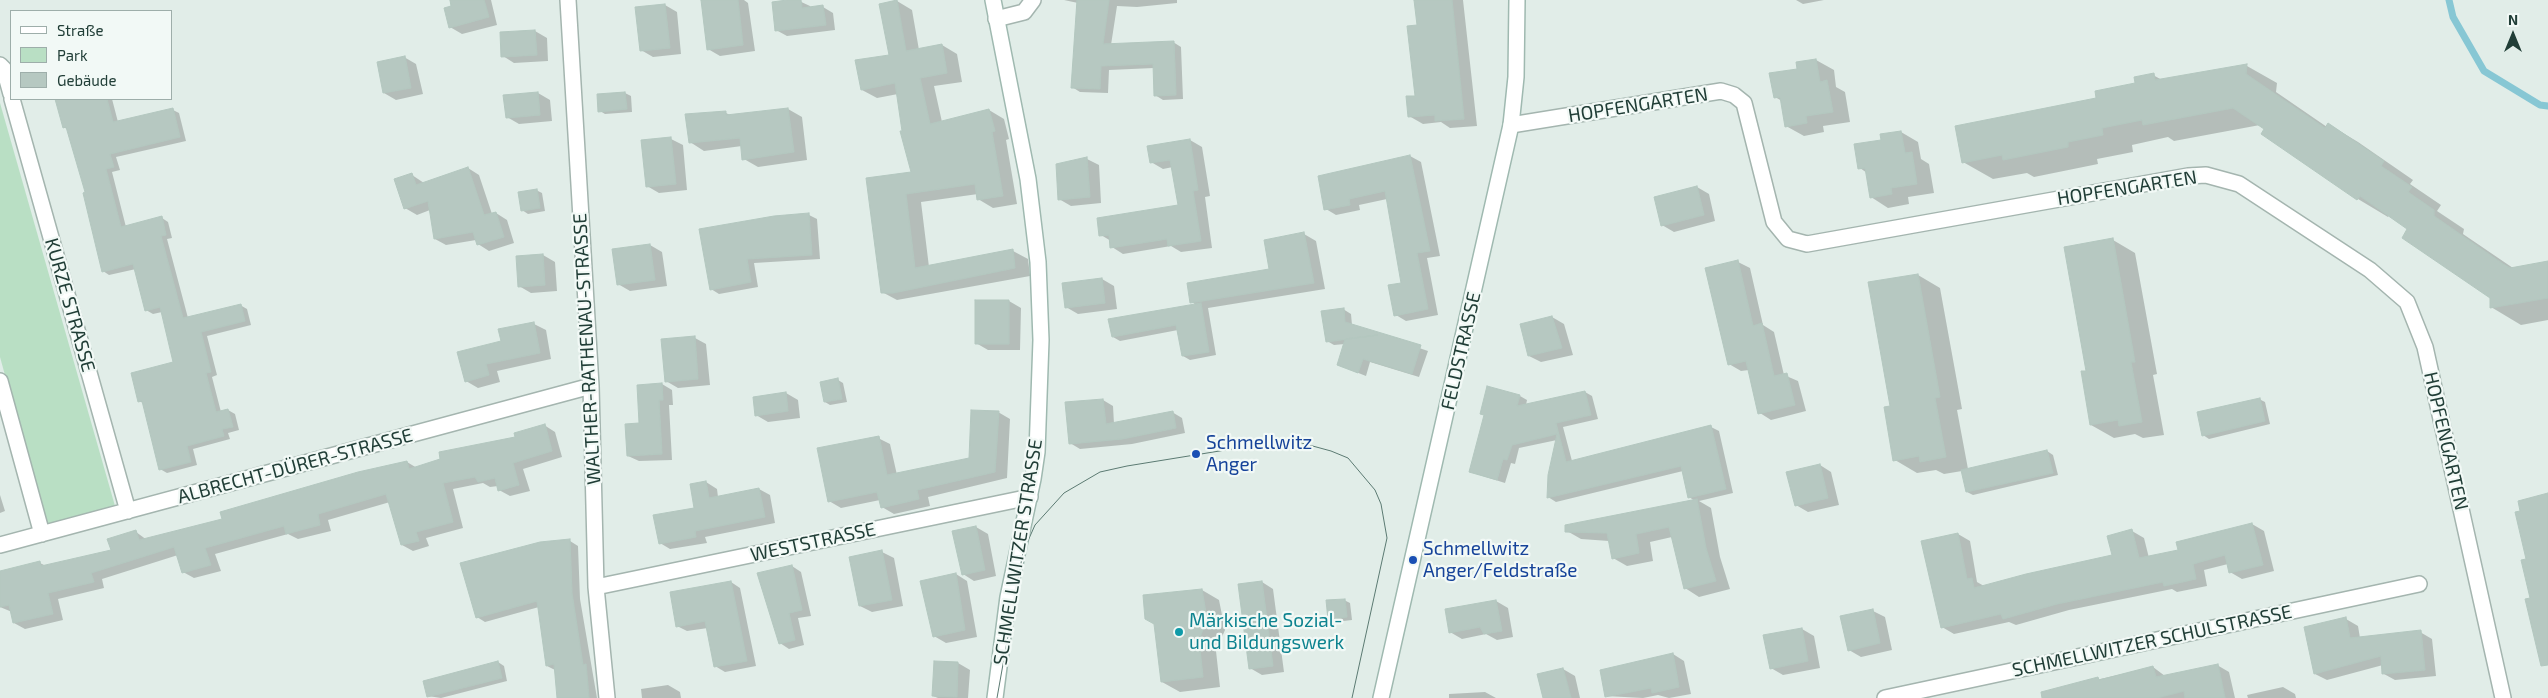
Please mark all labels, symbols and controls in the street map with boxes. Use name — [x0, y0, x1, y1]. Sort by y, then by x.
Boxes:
legend — [10, 10, 172, 100]
north arrow — [2488, 10, 2538, 60]
text: N — [2508, 11, 2518, 28]
text: Straße — [57, 21, 103, 39]
text: Park — [57, 46, 88, 64]
text: Gebäude — [57, 71, 116, 89]
street label: HOPFENGARTEN — [1566, 83, 1710, 127]
street label: HOPFENGARTEN — [2055, 166, 2199, 210]
street label: WALTHER-RATHENAU-STRASSE — [568, 213, 606, 485]
street label: KURZE STRASSE — [40, 235, 100, 375]
street label: FELDSTRASSE — [1436, 290, 1486, 412]
street label: HOPFENGARTEN — [2419, 370, 2473, 512]
street label: ALBRECHT-DÜRER-STRASSE — [175, 424, 415, 508]
place label: Schmellwitz Anger — [1206, 432, 1312, 476]
street label: SCHMELLWITZER STRASSE — [989, 437, 1047, 667]
marker: Schmellwitz Anger — [1190, 448, 1202, 460]
street label: WESTSTRASSE — [748, 518, 878, 566]
place label: Schmellwitz Anger/Feldstraße — [1423, 538, 1577, 582]
marker: Schmellwitz Anger/Feldstraße — [1407, 554, 1419, 566]
street label: SCHMELLWITZER SCHULSTRASSE — [2010, 600, 2294, 682]
place label: Märkische Sozial- und Bildungswerk — [1189, 610, 1344, 654]
marker: Märkische Sozial- und Bildungswerk — [1173, 626, 1185, 638]

